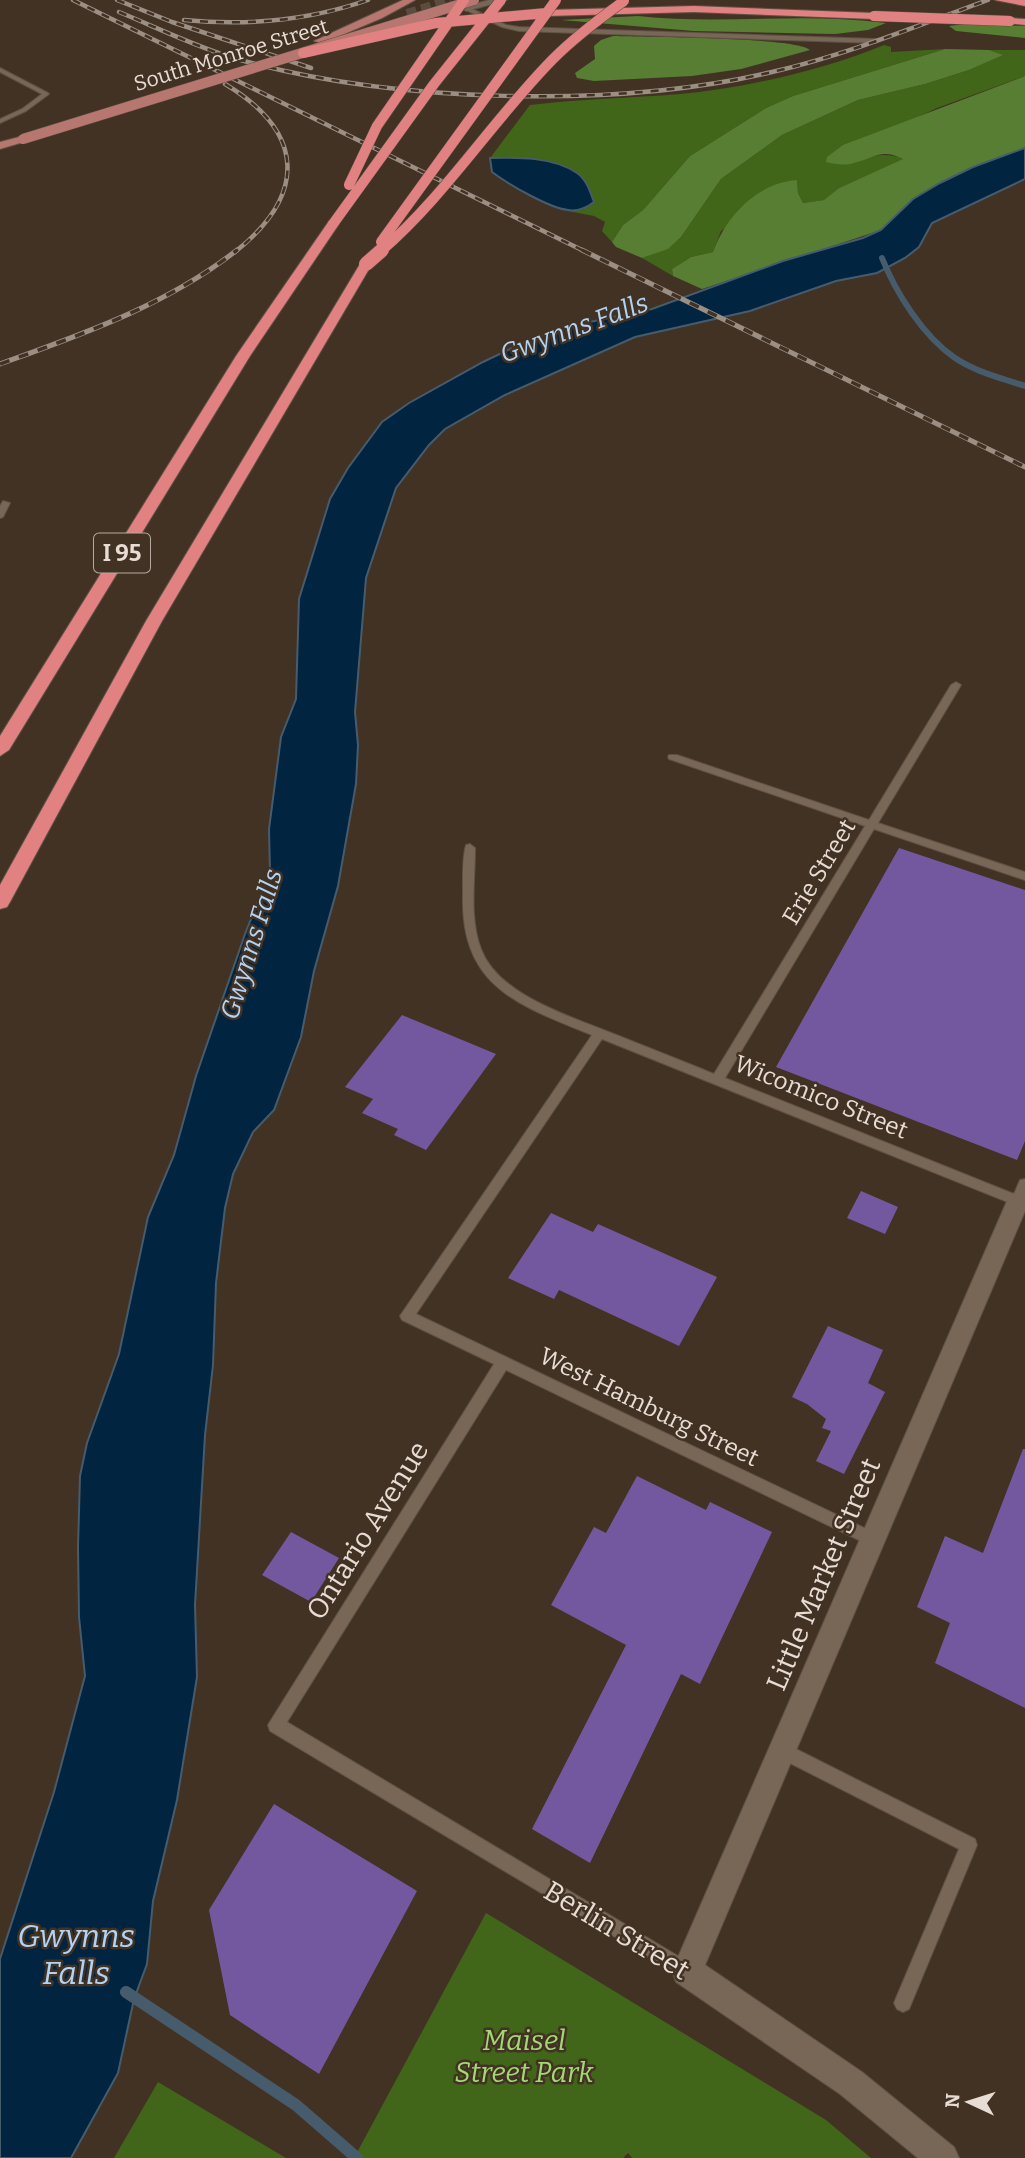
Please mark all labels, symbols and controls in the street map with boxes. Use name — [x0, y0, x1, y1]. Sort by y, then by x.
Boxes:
street label: South Monroe Street — [131, 13, 332, 97]
water label: Gwynns Falls — [496, 287, 652, 370]
road number: I 95 — [94, 534, 150, 572]
street label: Erie Street — [777, 814, 861, 930]
water label: Gwynns Falls — [214, 865, 289, 1023]
street label: Wicomico Street — [730, 1049, 912, 1145]
street label: West Hamburg Street — [535, 1342, 764, 1472]
street label: Ontario Avenue — [299, 1435, 435, 1625]
street label: Little Market Street — [760, 1453, 887, 1695]
street label: Berlin Street — [538, 1874, 695, 1987]
water label: Gwynns Falls — [17, 1917, 135, 1992]
park label: Maisel Street Park — [455, 2024, 594, 2089]
north arrow — [934, 2067, 1004, 2137]
text: N — [941, 2092, 965, 2109]

